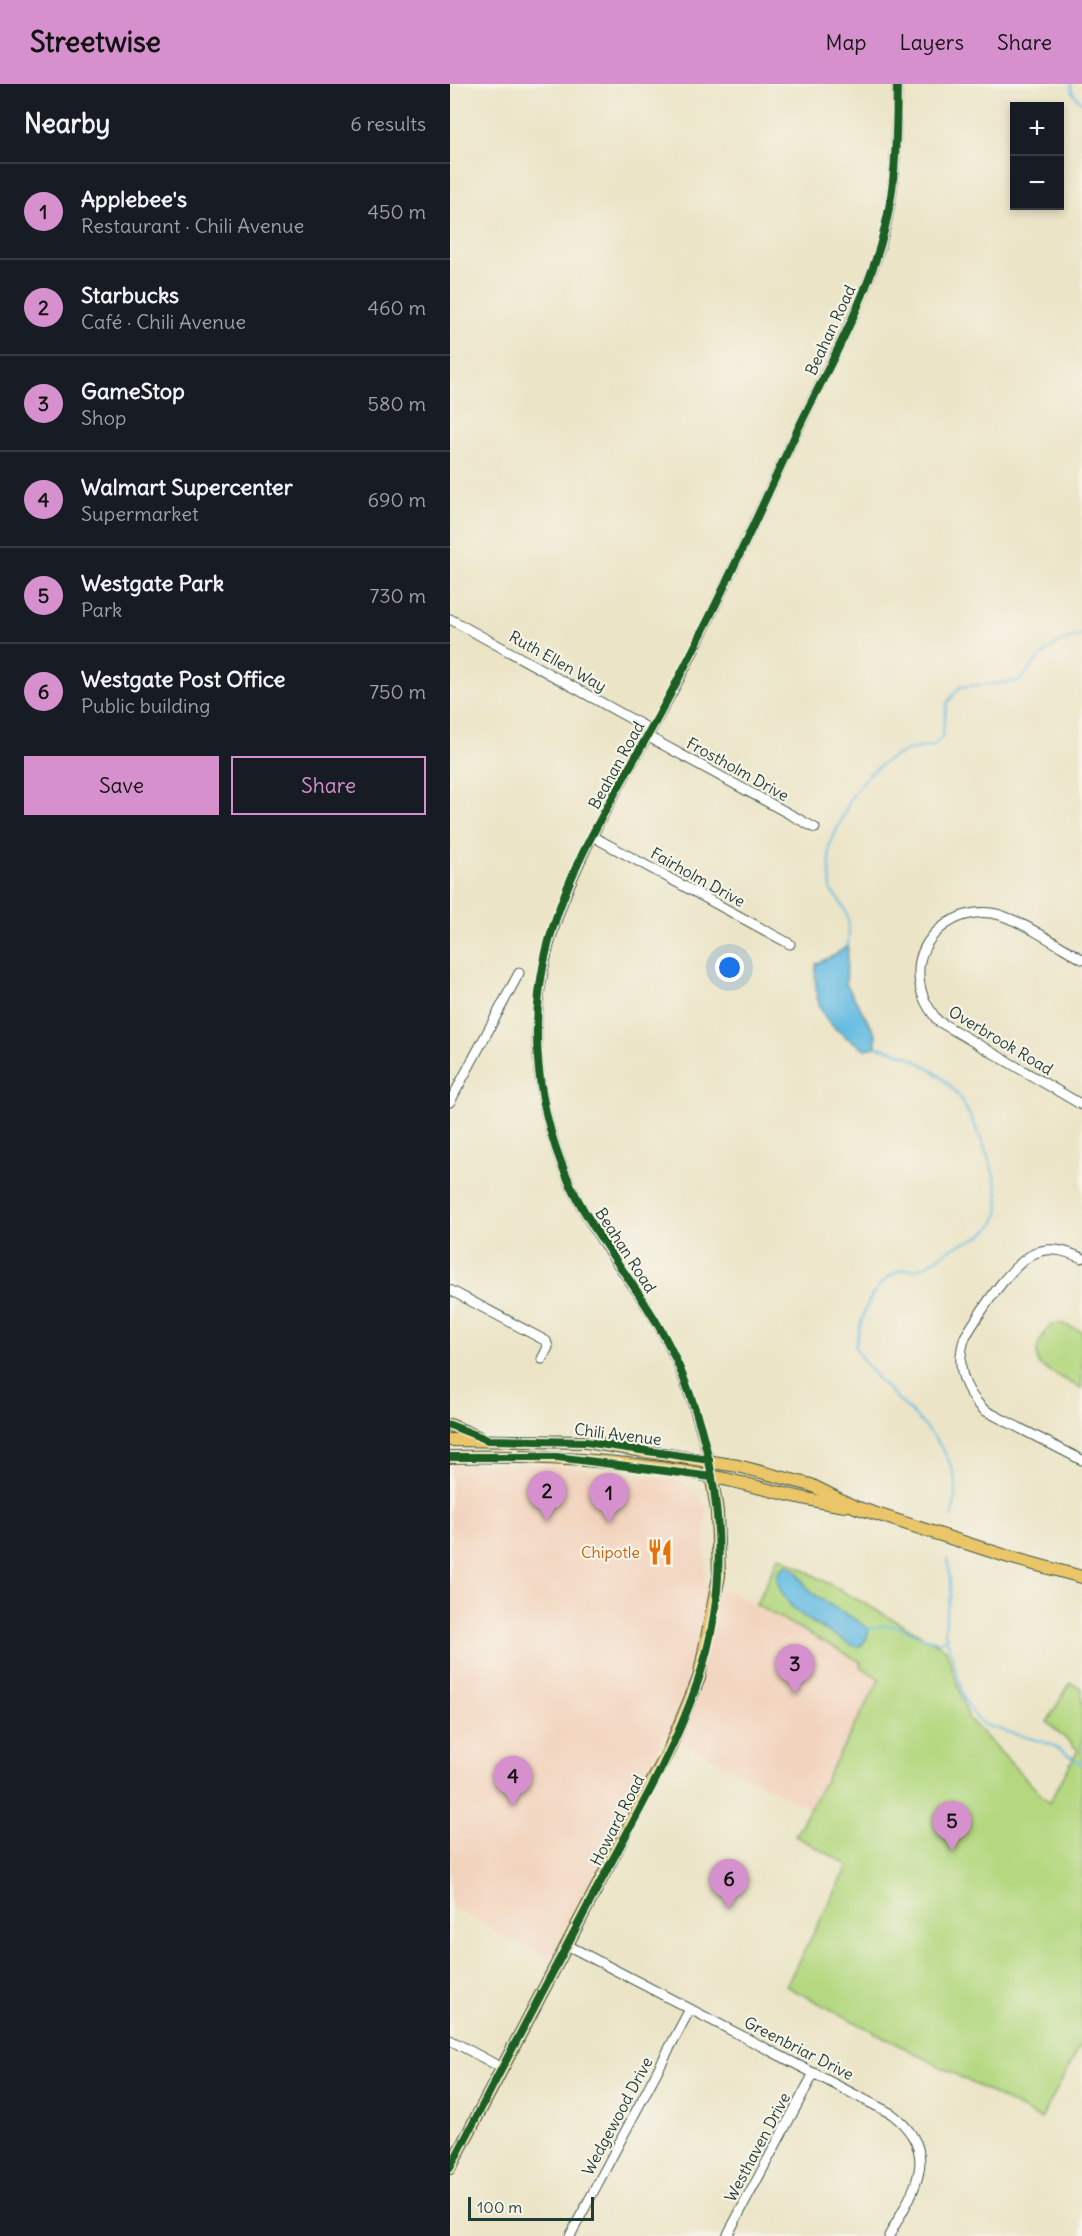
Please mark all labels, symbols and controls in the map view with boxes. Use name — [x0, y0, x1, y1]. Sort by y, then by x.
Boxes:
text: Streetwise — [30, 24, 161, 60]
text: Map — [826, 29, 866, 56]
text: Layers — [899, 29, 964, 56]
text: Share — [997, 29, 1052, 56]
map controls — [1010, 102, 1064, 210]
button: + — [1010, 102, 1064, 156]
text: Nearby — [24, 107, 110, 140]
text: 6 results — [350, 111, 426, 136]
button: − — [1010, 156, 1064, 210]
text: Applebee's — [81, 185, 187, 213]
text: 1 — [40, 199, 47, 224]
text: 450 m — [367, 199, 426, 224]
text: Restaurant · Chili Avenue — [81, 213, 304, 238]
text: Starbucks — [81, 281, 179, 309]
street label: Beahan Road — [800, 282, 860, 378]
text: 2 — [38, 295, 49, 320]
text: 460 m — [367, 295, 426, 320]
text: Café · Chili Avenue — [81, 309, 246, 334]
text: GameStop — [81, 377, 185, 405]
text: 3 — [38, 391, 49, 416]
text: 580 m — [368, 391, 426, 416]
text: Shop — [81, 405, 126, 430]
text: Walmart Supercenter — [81, 473, 293, 501]
text: 4 — [38, 487, 49, 512]
text: 690 m — [368, 487, 426, 512]
text: Supermarket — [81, 501, 199, 526]
text: Westgate Park — [81, 569, 224, 597]
text: 5 — [38, 583, 49, 608]
text: 730 m — [369, 583, 426, 608]
text: Park — [81, 597, 122, 622]
street label: Ruth Ellen Way — [506, 626, 610, 696]
text: Westgate Post Office — [81, 665, 285, 693]
text: 6 — [38, 679, 49, 704]
text: 750 m — [369, 679, 426, 704]
text: Public building — [81, 693, 210, 718]
street label: Beahan Road — [584, 718, 648, 812]
street label: Frostholm Drive — [683, 733, 793, 805]
button: Save — [24, 756, 219, 815]
button: Share — [231, 756, 426, 815]
street label: Fairholm Drive — [647, 843, 749, 911]
your location — [715, 953, 744, 982]
street label: Overbrook Road — [945, 1001, 1057, 1079]
street label: Beahan Road — [591, 1204, 661, 1296]
street label: Chili Avenue — [573, 1419, 663, 1449]
pin: 2 — [528, 1472, 566, 1521]
pin: 1 — [590, 1474, 628, 1523]
restaurant icon: Chipotle — [645, 1537, 675, 1567]
place label: Chipotle — [581, 1542, 640, 1562]
pin: 3 — [776, 1644, 814, 1694]
pin: 4 — [494, 1756, 532, 1806]
street label: Howard Road — [586, 1771, 648, 1869]
pin: 5 — [932, 1802, 972, 1851]
pin: 6 — [710, 1860, 748, 1909]
street label: Greenbriar Drive — [741, 2012, 857, 2084]
street label: Wedgewood Drive — [577, 2053, 657, 2179]
street label: Westhaven Drive — [720, 2089, 794, 2205]
scale bar — [468, 2194, 594, 2222]
text: 100 m — [477, 2197, 522, 2217]

